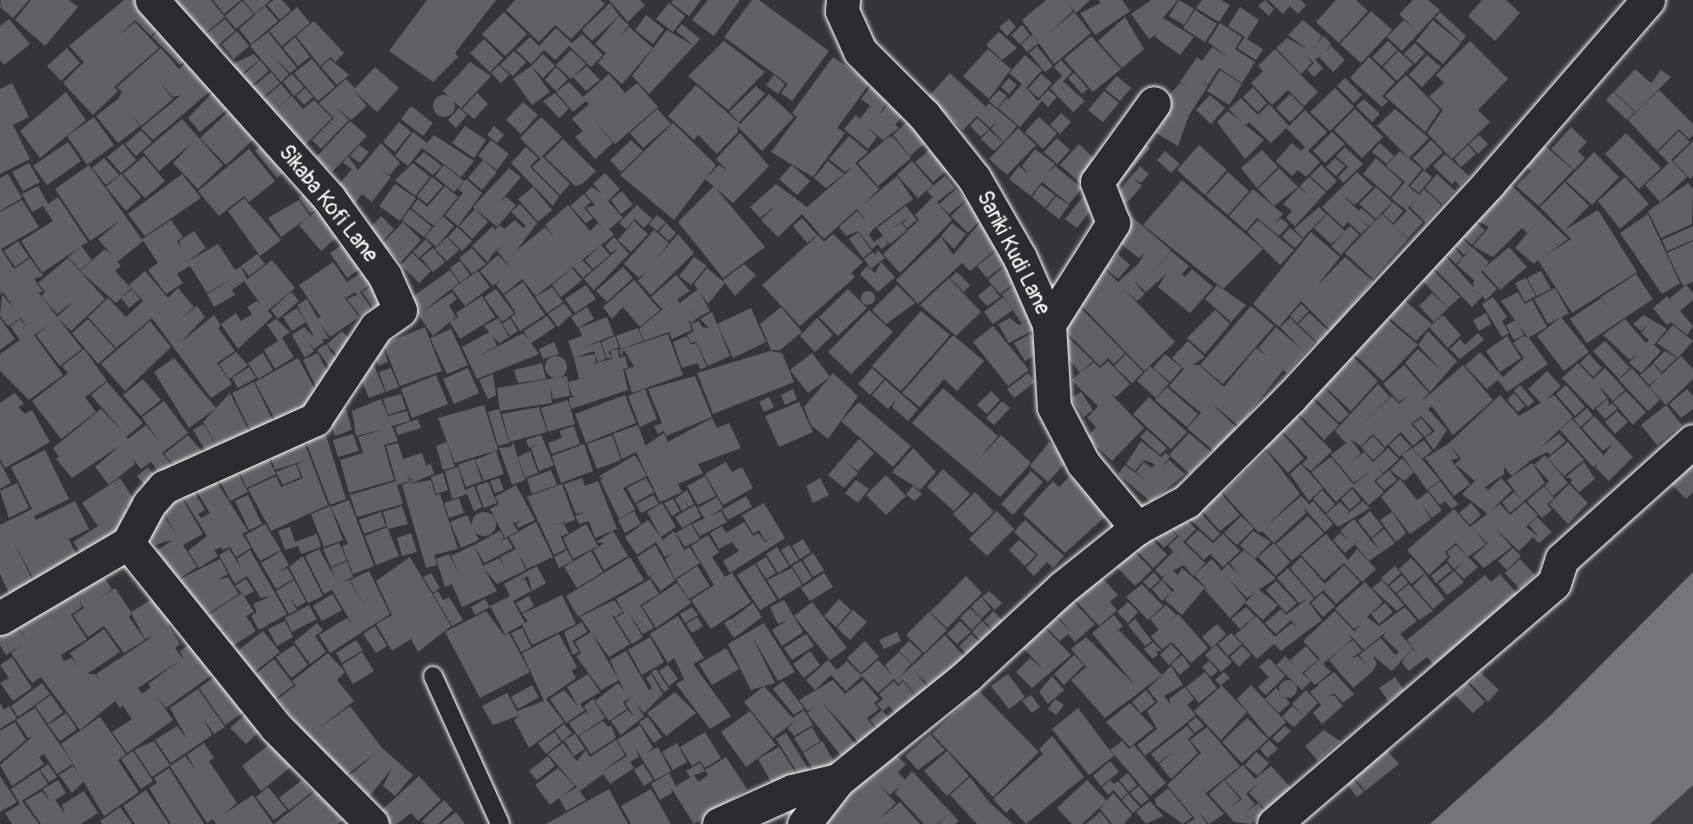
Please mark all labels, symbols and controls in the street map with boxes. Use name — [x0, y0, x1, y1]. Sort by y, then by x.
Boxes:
street label: Sikaba Kofi Lane — [273, 140, 383, 268]
street label: Sariki Kudi Lane — [971, 187, 1055, 319]

